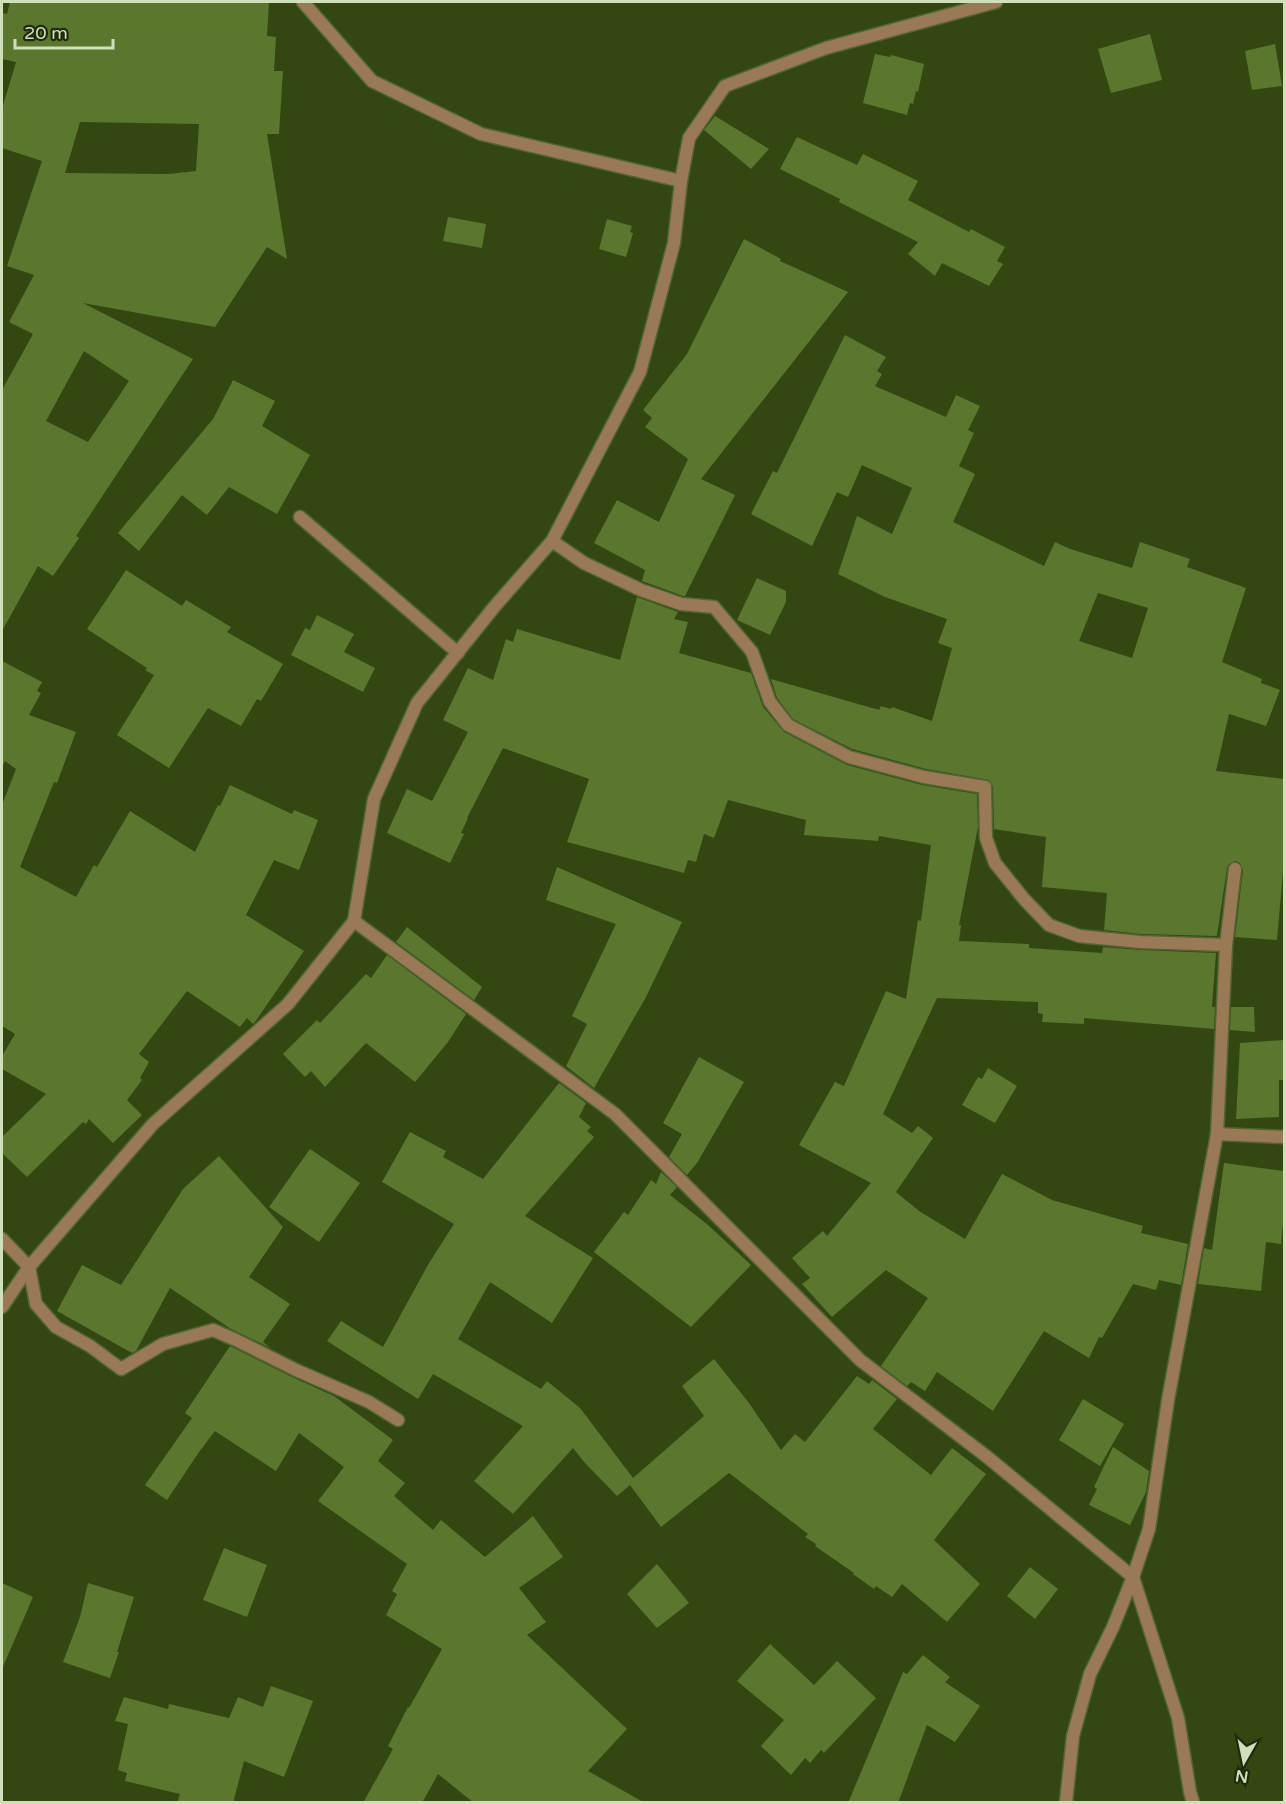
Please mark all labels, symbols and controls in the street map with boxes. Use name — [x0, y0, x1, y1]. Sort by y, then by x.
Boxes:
scale bar — [15, 12, 112, 50]
text: 20 m — [24, 22, 68, 44]
north arrow — [1214, 1732, 1274, 1792]
text: N — [1234, 1765, 1250, 1787]

